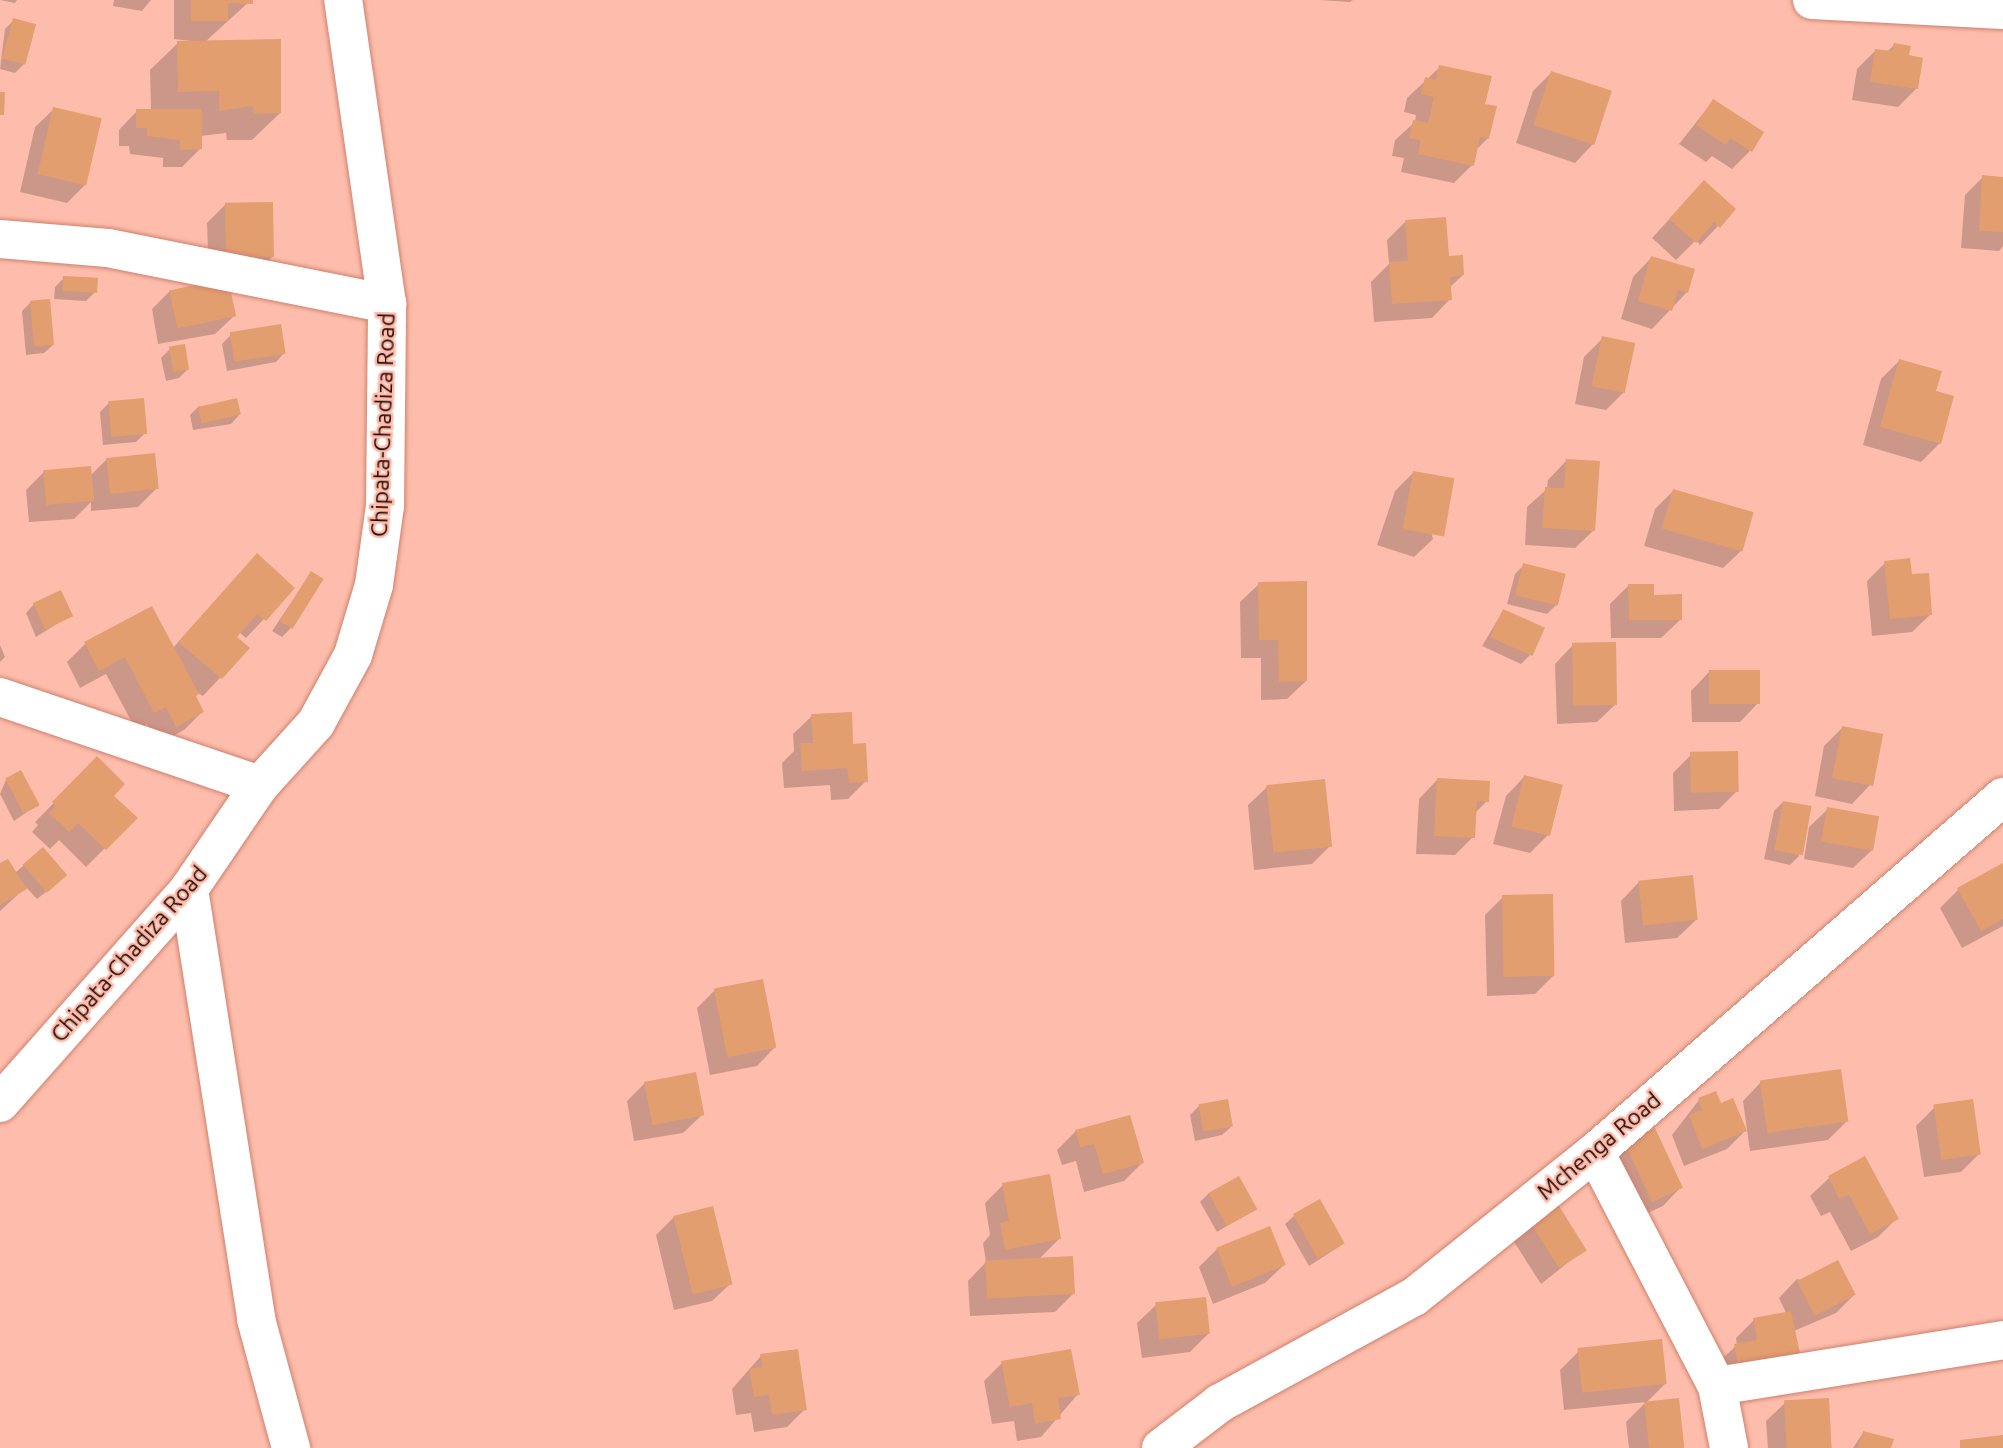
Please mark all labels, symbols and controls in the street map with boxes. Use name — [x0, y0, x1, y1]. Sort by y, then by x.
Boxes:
street label: Chipata-Chadiza Road — [365, 312, 401, 538]
street label: Chipata-Chadiza Road — [45, 860, 213, 1048]
street label: Mchenga Road — [1532, 1086, 1666, 1206]

